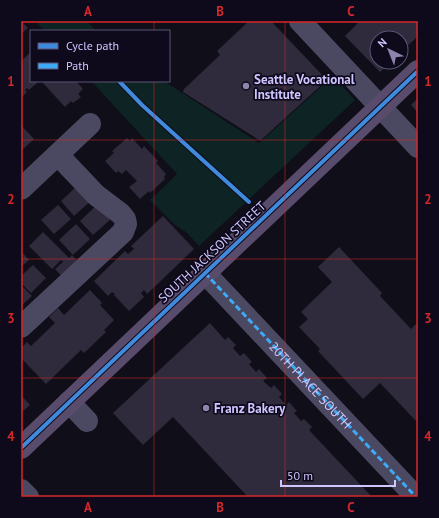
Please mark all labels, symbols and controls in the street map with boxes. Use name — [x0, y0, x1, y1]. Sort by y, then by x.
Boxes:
text: A — [84, 3, 92, 20]
text: B — [216, 3, 224, 20]
text: C — [347, 3, 355, 20]
legend — [30, 30, 170, 82]
north arrow — [369, 30, 409, 70]
text: N — [375, 35, 390, 50]
text: Cycle path — [66, 38, 119, 53]
text: Path — [66, 58, 89, 73]
place label: Seattle Vocational Institute — [254, 71, 355, 103]
text: 1 — [7, 73, 15, 90]
text: 1 — [424, 73, 432, 90]
marker: Seattle Vocational Institute — [241, 81, 251, 91]
text: 2 — [7, 191, 15, 208]
text: 2 — [424, 191, 432, 208]
street label: SOUTH JACKSON STREET — [155, 198, 269, 306]
text: 3 — [7, 310, 15, 327]
text: 3 — [424, 310, 432, 327]
street label: 20TH PLACE SOUTH — [266, 338, 356, 432]
place label: Franz Bakery — [214, 400, 286, 417]
marker: Franz Bakery — [201, 403, 211, 413]
text: 4 — [7, 428, 15, 445]
text: 4 — [424, 428, 432, 445]
scale bar — [281, 462, 395, 488]
text: 50 m — [287, 468, 313, 483]
text: A — [84, 499, 92, 516]
text: B — [216, 499, 224, 516]
text: C — [347, 499, 355, 516]

